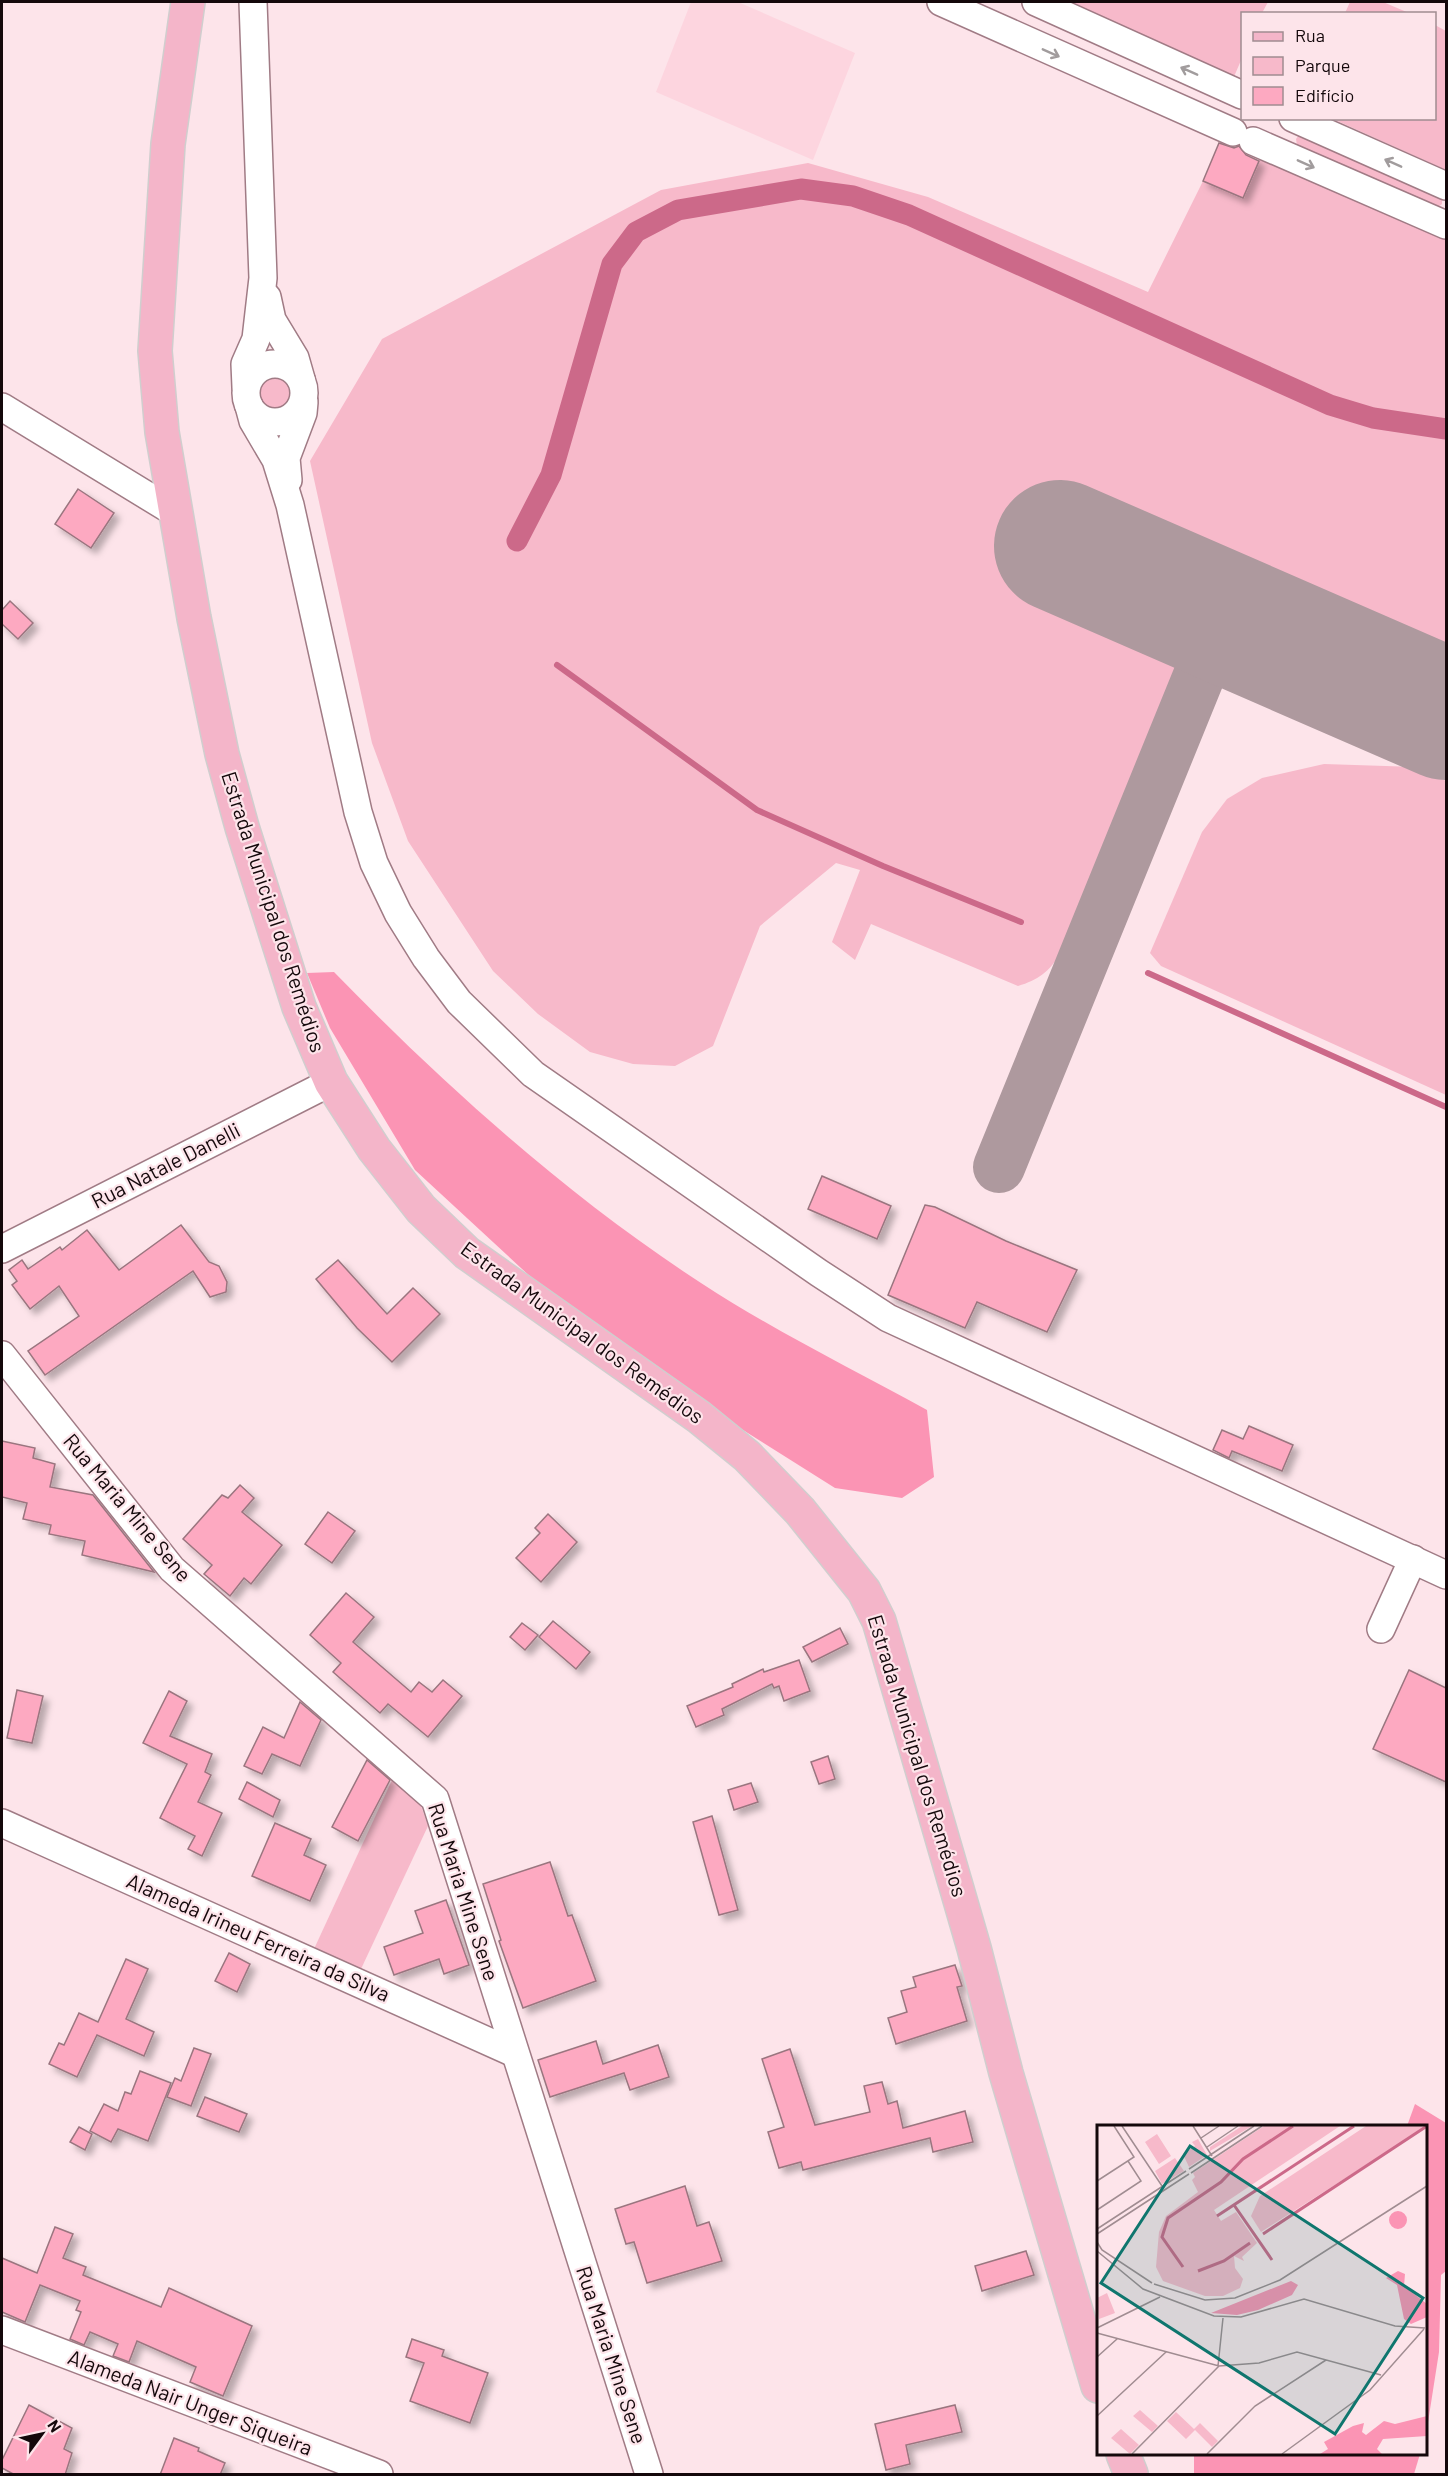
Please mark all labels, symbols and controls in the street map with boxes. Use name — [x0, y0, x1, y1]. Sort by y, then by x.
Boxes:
legend — [1241, 12, 1436, 120]
text: Rua — [1295, 24, 1325, 46]
one-way arrow — [1042, 48, 1060, 59]
text: Parque — [1295, 54, 1350, 76]
one-way arrow — [1181, 65, 1199, 76]
text: Edifício — [1295, 84, 1354, 106]
one-way arrow — [1384, 156, 1402, 167]
one-way arrow — [1297, 159, 1315, 170]
street label: Estrada Municipal dos Remédios — [217, 768, 332, 1055]
street label: Rua Natale Danelli — [87, 1116, 244, 1213]
street label: Estrada Municipal dos Remédios — [457, 1235, 709, 1428]
street label: Rua Maria Mine Sene — [59, 1428, 197, 1586]
street label: Estrada Municipal dos Remédios — [864, 1611, 973, 1900]
street label: Rua Maria Mine Sene — [424, 1799, 505, 1984]
street label: Alameda Irineu Ferreira da Silva — [123, 1867, 394, 2006]
inset map — [1097, 2125, 1427, 2455]
street label: Rua Maria Mine Sene — [572, 2262, 653, 2447]
street label: Alameda Nair Unger Siqueira — [65, 2343, 316, 2460]
north arrow — [12, 2404, 72, 2464]
text: N — [44, 2416, 66, 2435]

